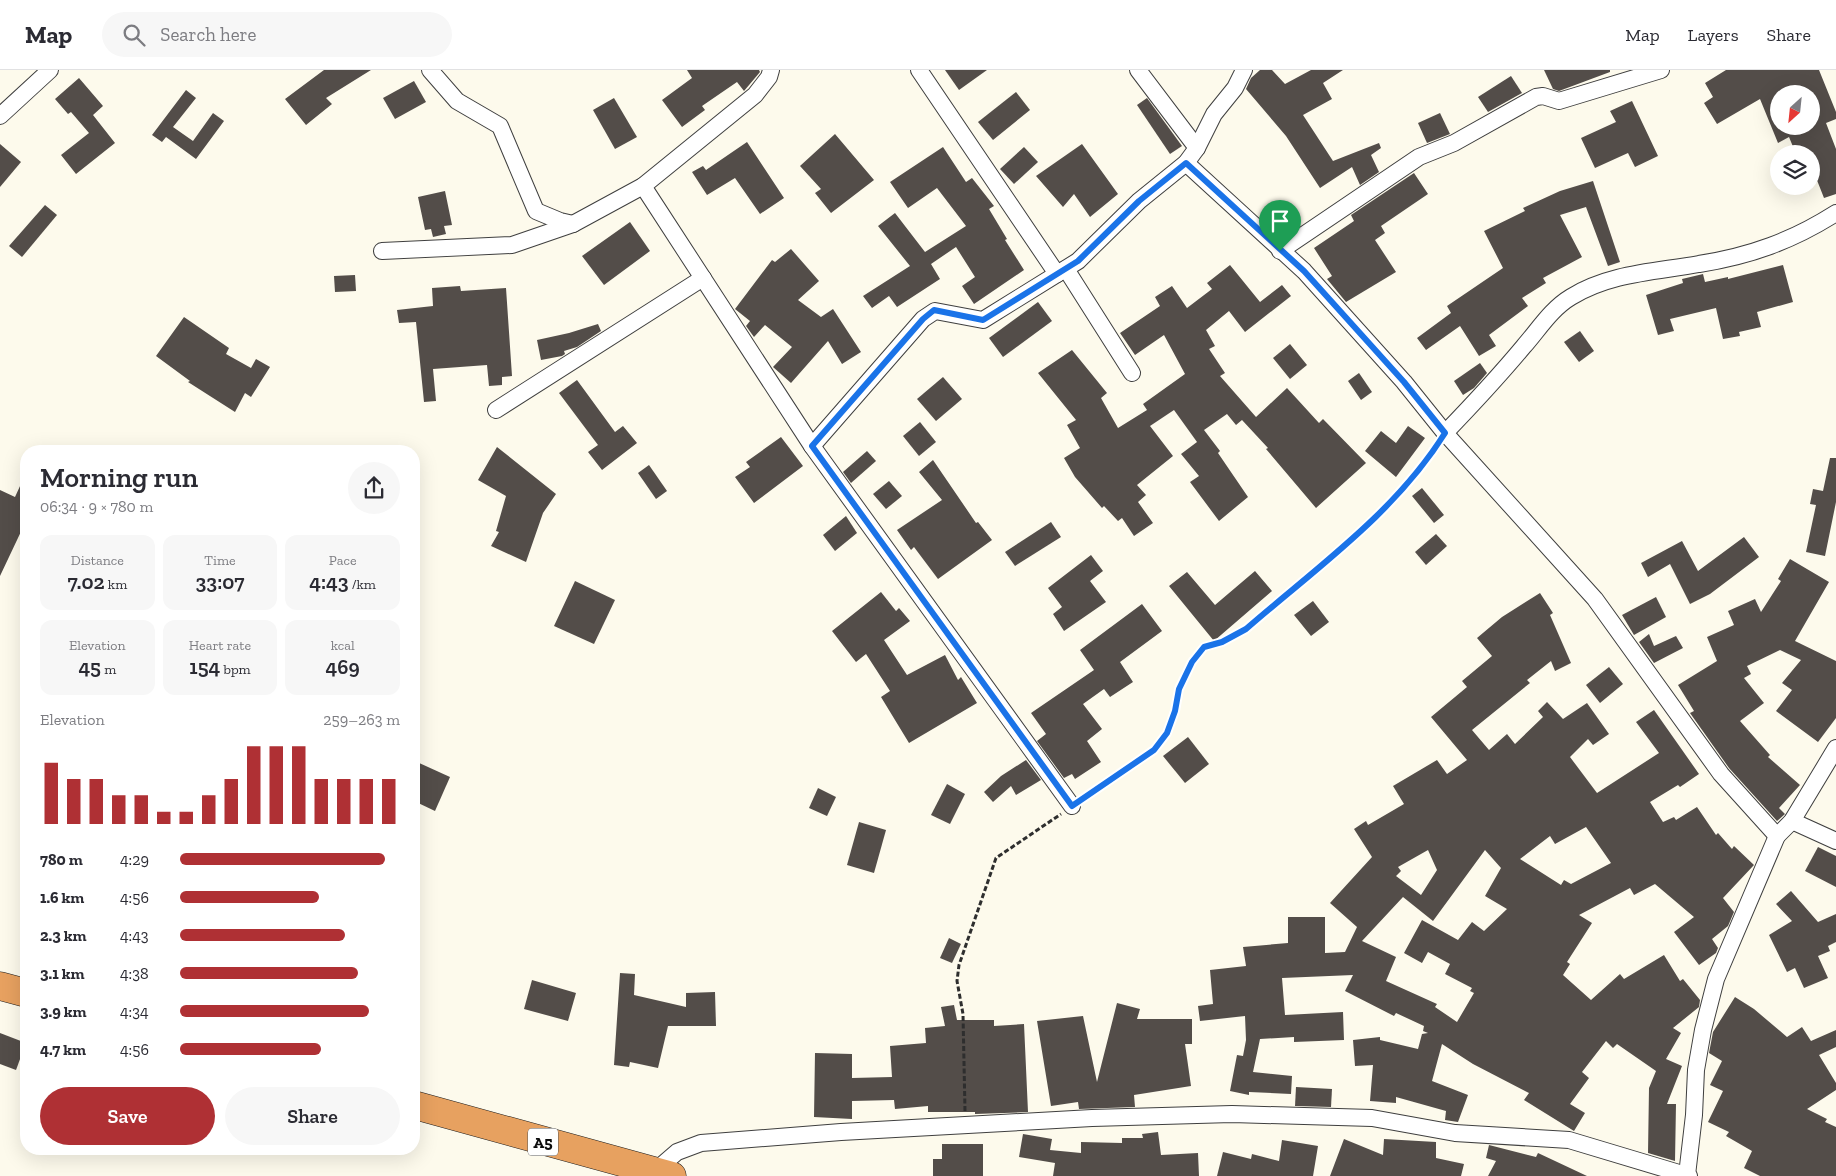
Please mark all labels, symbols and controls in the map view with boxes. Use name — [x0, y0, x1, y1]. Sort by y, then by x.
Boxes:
search box — [102, 12, 452, 57]
text: Map — [25, 20, 72, 49]
icon: search — [120, 21, 148, 49]
text: Search here — [160, 23, 257, 46]
text: Map — [1625, 24, 1660, 46]
text: Layers — [1688, 24, 1739, 46]
text: Share — [1767, 24, 1811, 46]
north arrow — [1770, 85, 1820, 135]
map controls — [1770, 85, 1820, 195]
button: layers — [1770, 145, 1820, 195]
pin — [1259, 200, 1301, 251]
icon: arrive — [1266, 207, 1294, 235]
text: Morning run — [40, 461, 198, 494]
button: share — [348, 462, 400, 514]
text: 06:34 · 9 × 780 m — [40, 497, 153, 516]
text: Distance — [71, 552, 124, 569]
text: Time — [204, 552, 236, 569]
text: Pace — [329, 552, 357, 569]
text: 7.02 — [67, 569, 105, 594]
text: 33:07 — [195, 569, 244, 594]
text: 4:43 — [309, 569, 349, 594]
text: km — [105, 576, 127, 593]
text: /km — [349, 576, 376, 593]
text: Elevation — [69, 637, 126, 654]
text: Heart rate — [189, 637, 251, 654]
text: kcal — [331, 637, 355, 654]
text: 45 — [78, 654, 101, 679]
text: 154 — [189, 654, 220, 679]
text: 469 — [326, 654, 360, 679]
text: m — [101, 661, 116, 678]
text: bpm — [220, 661, 251, 678]
text: Elevation — [40, 710, 105, 729]
text: 259–263 m — [323, 710, 400, 729]
text: 780 m — [40, 850, 83, 869]
text: 4:29 — [120, 850, 149, 869]
text: 1.6 km — [40, 888, 84, 907]
text: 4:56 — [120, 888, 149, 907]
text: 2.3 km — [40, 926, 87, 945]
text: 4:43 — [120, 926, 149, 945]
text: 3.1 km — [40, 964, 85, 983]
text: 4:38 — [120, 964, 149, 983]
text: 3.9 km — [40, 1002, 87, 1021]
text: 4:34 — [120, 1002, 149, 1021]
text: 4.7 km — [40, 1040, 86, 1059]
text: 4:56 — [120, 1040, 149, 1059]
button: Save — [40, 1087, 215, 1145]
button: Share — [225, 1087, 400, 1145]
road number: A5 — [528, 1128, 558, 1156]

